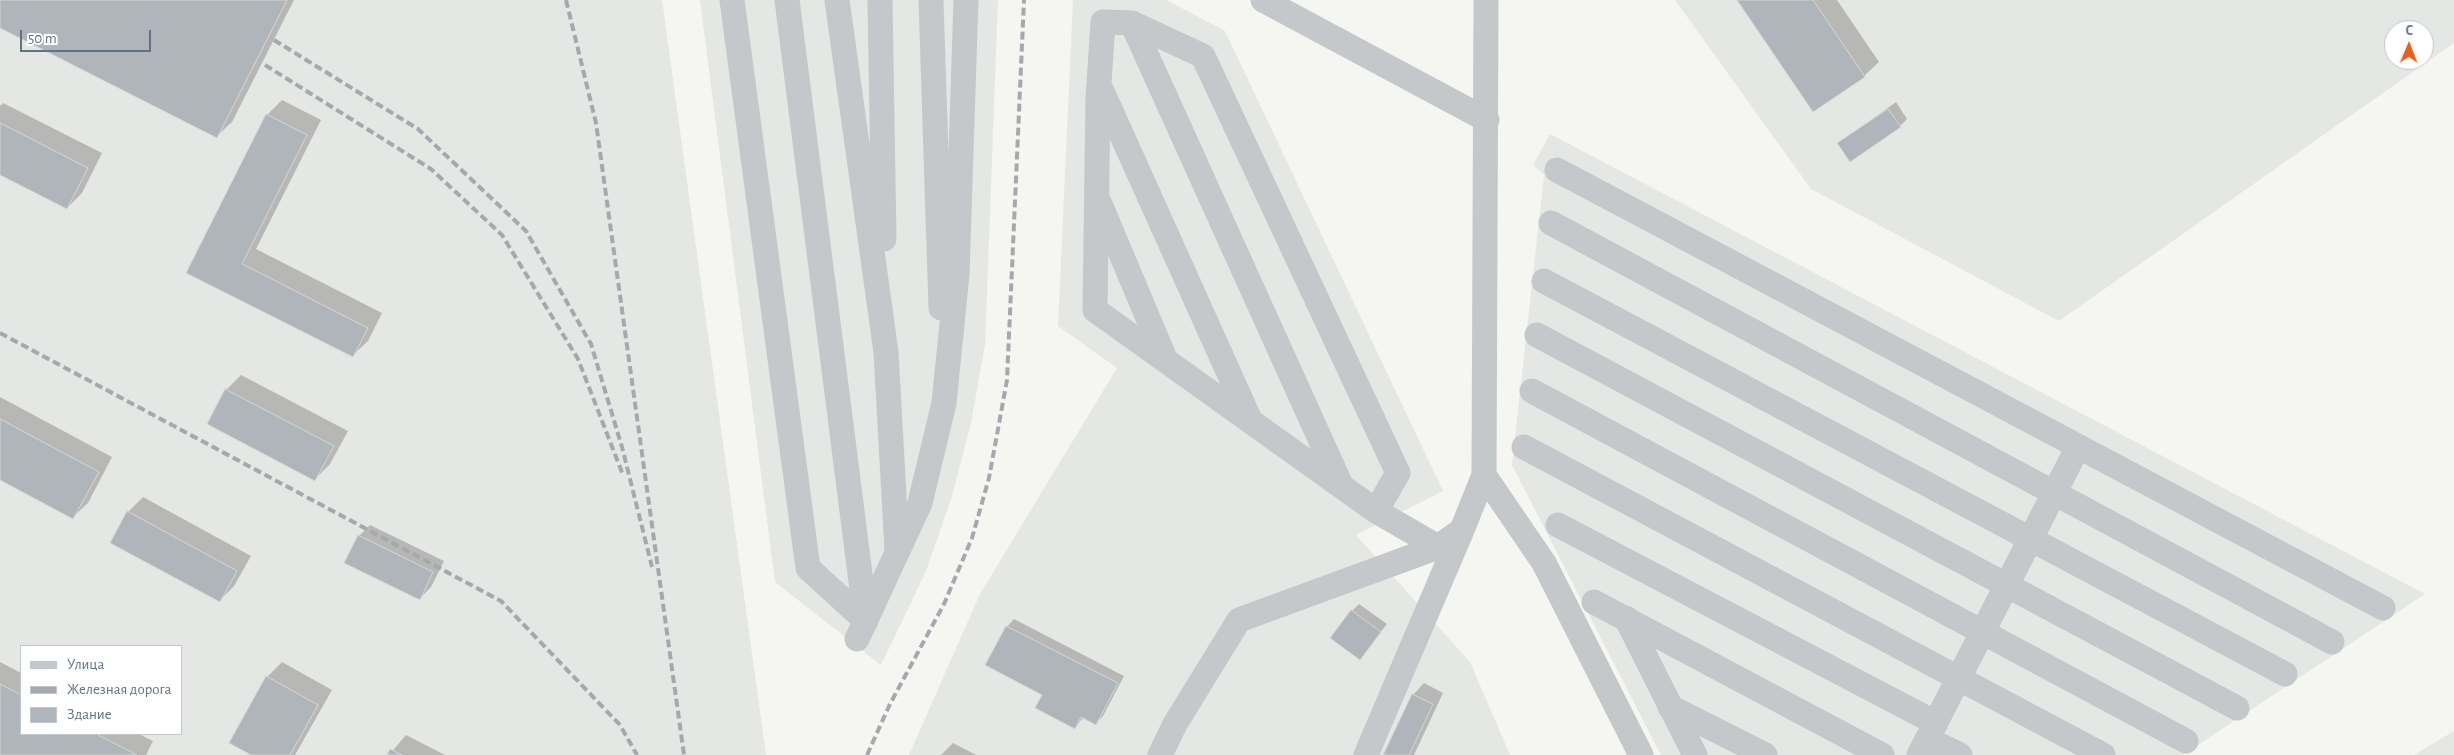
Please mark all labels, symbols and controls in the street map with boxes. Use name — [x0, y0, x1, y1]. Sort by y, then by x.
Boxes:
scale bar — [22, 20, 154, 52]
north arrow — [2384, 20, 2434, 70]
text: С — [2405, 24, 2413, 38]
text: 50 m — [28, 31, 57, 46]
legend — [20, 645, 182, 735]
text: Улица — [67, 657, 104, 672]
text: Железная дорога — [67, 682, 171, 697]
text: Здание — [67, 707, 112, 722]

